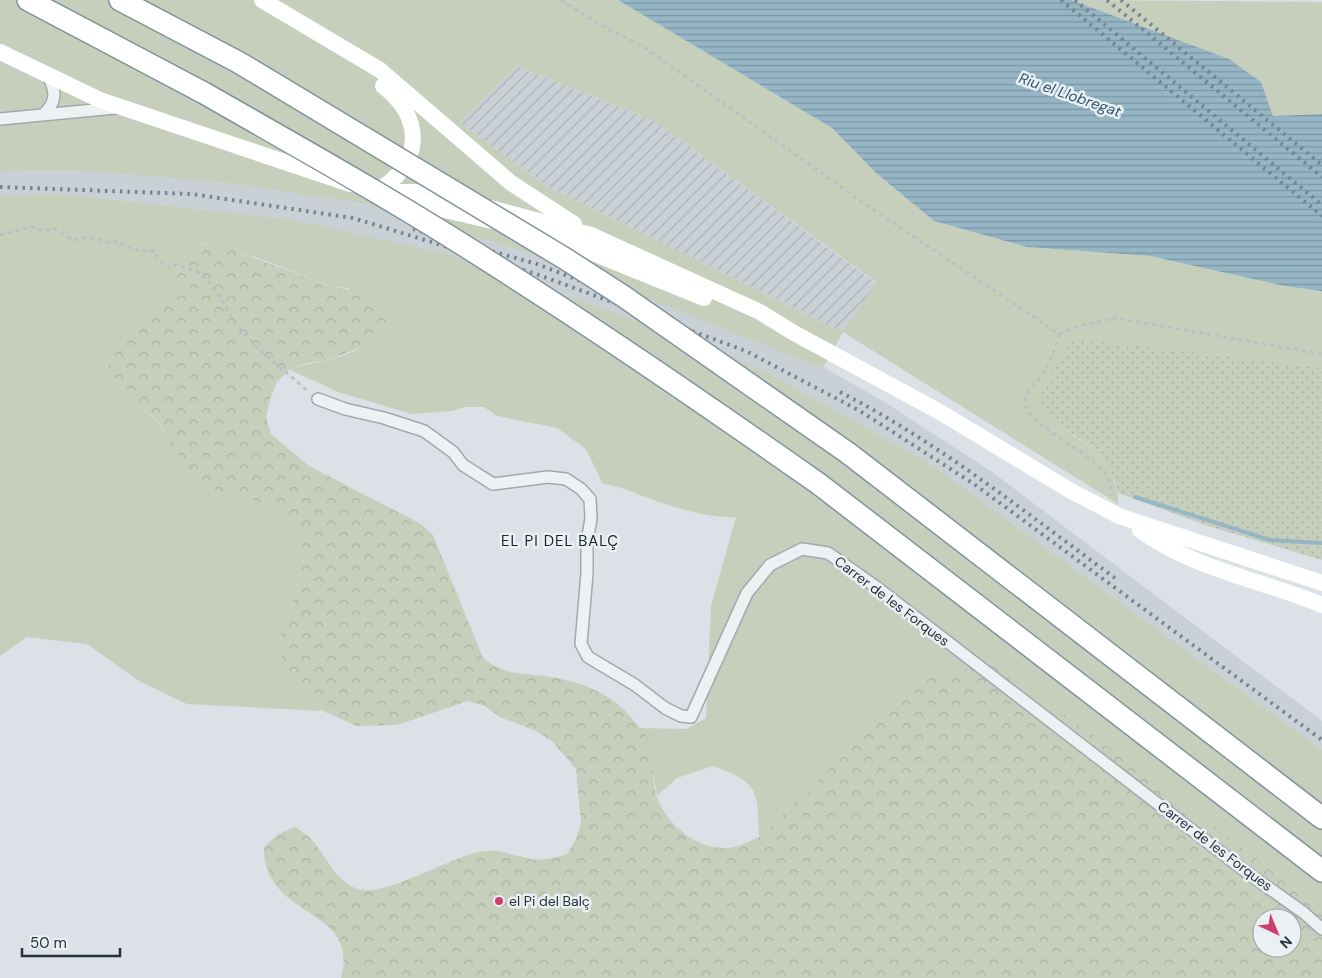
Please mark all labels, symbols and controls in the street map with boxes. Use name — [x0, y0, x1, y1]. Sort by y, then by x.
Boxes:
water label: Riu el Llobregat — [1016, 68, 1124, 122]
district label: EL PI DEL BALÇ — [501, 531, 619, 551]
street label: Carrer de les Forques — [831, 552, 953, 650]
street label: Carrer de les Forques — [1154, 797, 1276, 895]
place label: el Pi del Balç — [509, 892, 590, 910]
marker: el Pi del Balç — [493, 895, 505, 907]
north arrow — [1252, 908, 1302, 958]
scale bar — [22, 926, 120, 958]
text: N — [1276, 932, 1296, 952]
text: 50 m — [30, 933, 67, 953]

